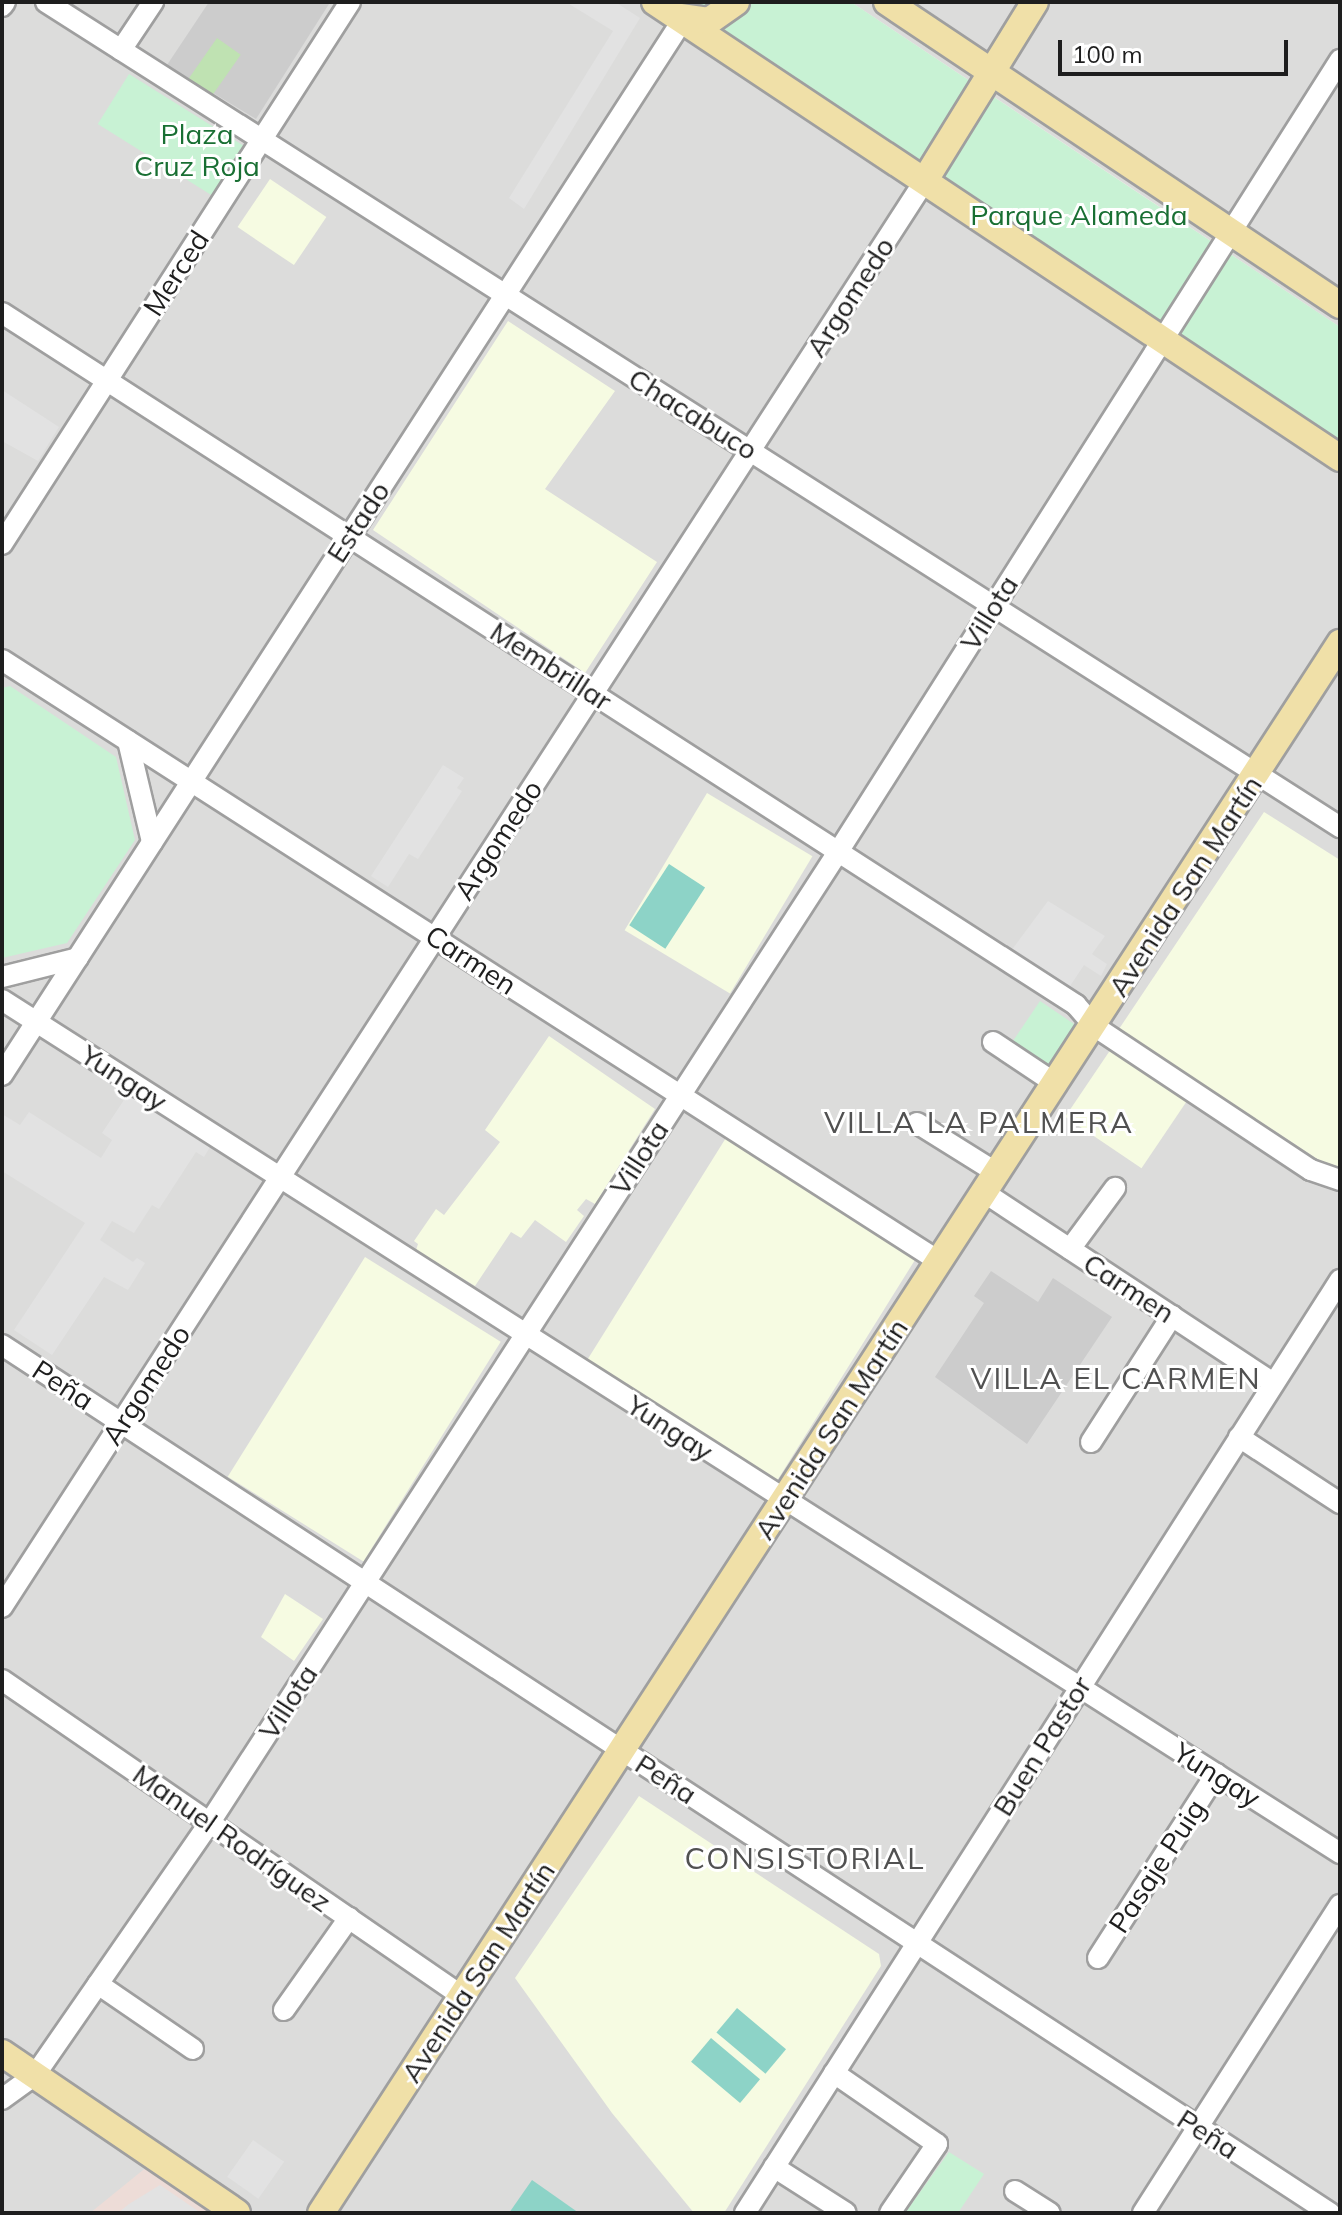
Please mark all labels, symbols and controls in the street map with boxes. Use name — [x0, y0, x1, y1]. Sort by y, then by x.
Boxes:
scale bar — [1062, 24, 1292, 74]
text: 100 m — [1072, 39, 1143, 69]
park label: Plaza Cruz Roja — [134, 117, 260, 183]
park label: Parque Alameda — [970, 198, 1188, 232]
street label: Merced — [136, 224, 216, 322]
street label: Argomedo — [799, 231, 901, 363]
street label: Chacabuco — [622, 361, 764, 467]
street label: Estado — [320, 475, 396, 569]
street label: Villota — [953, 569, 1025, 657]
street label: Membrillar — [484, 614, 618, 718]
street label: Avenida San Martín — [1101, 769, 1269, 1003]
street label: Argomedo — [447, 774, 549, 906]
street label: Carmen — [419, 918, 523, 1002]
street label: Yungay — [75, 1038, 173, 1118]
district label: VILLA LA PALMERA — [824, 1104, 1134, 1140]
street label: Villota — [603, 1114, 675, 1202]
street label: Carmen — [1077, 1246, 1181, 1330]
street label: Avenida San Martín — [747, 1312, 915, 1546]
street label: Argomedo — [95, 1319, 197, 1451]
street label: Peña — [26, 1353, 100, 1417]
district label: VILLA EL CARMEN — [970, 1360, 1262, 1396]
street label: Yungay — [621, 1388, 719, 1468]
street label: Villota — [252, 1658, 324, 1746]
street label: Buen Pastor — [986, 1670, 1098, 1822]
street label: Yungay — [1167, 1735, 1267, 1815]
street label: Peña — [629, 1747, 703, 1811]
street label: Manuel Rodríguez — [127, 1757, 337, 1919]
street label: Pasaje Puig — [1102, 1793, 1212, 1939]
district label: CONSISTORIAL — [684, 1840, 926, 1876]
street label: Avenida San Martín — [394, 1855, 562, 2089]
street label: Peña — [1171, 2102, 1245, 2166]

